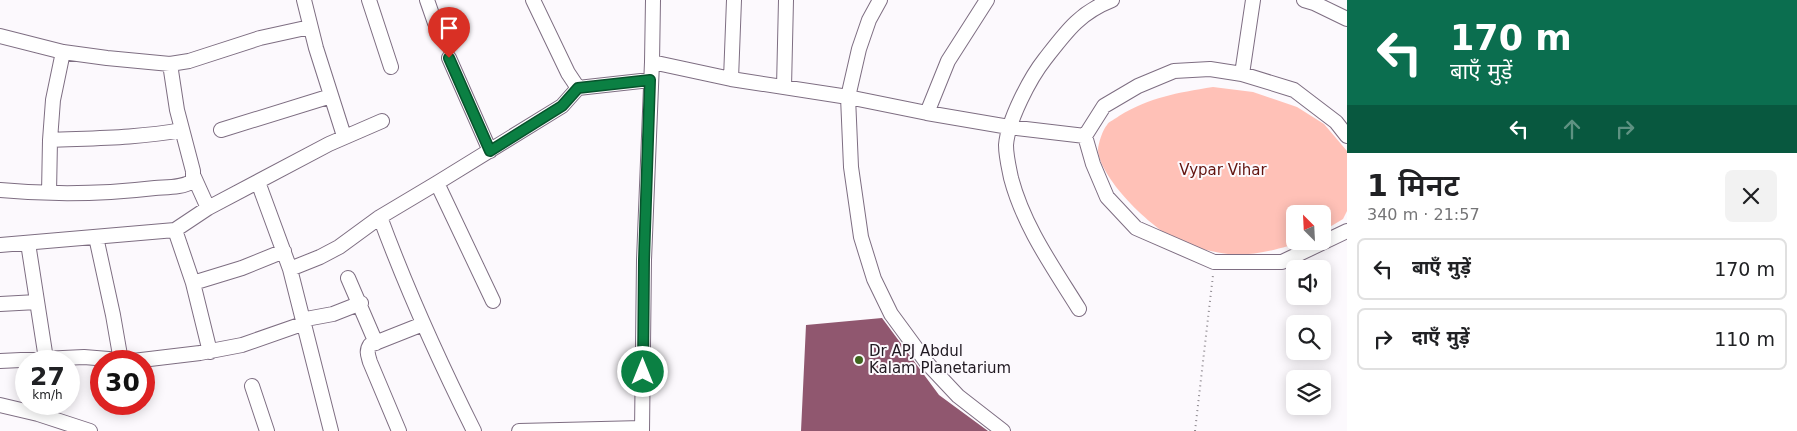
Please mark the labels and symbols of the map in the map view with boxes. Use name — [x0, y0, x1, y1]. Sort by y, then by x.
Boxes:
pin — [428, 7, 470, 58]
park label: Vypar Vihar — [1179, 161, 1268, 179]
north arrow — [1286, 205, 1331, 250]
place label: Dr APJ Abdul Kalam Planetarium — [869, 342, 1011, 377]
position arrow — [616, 345, 668, 397]
speed limit sign: 30 — [90, 350, 155, 415]
marker: Dr APJ Abdul Kalam Planetarium — [853, 354, 865, 366]

